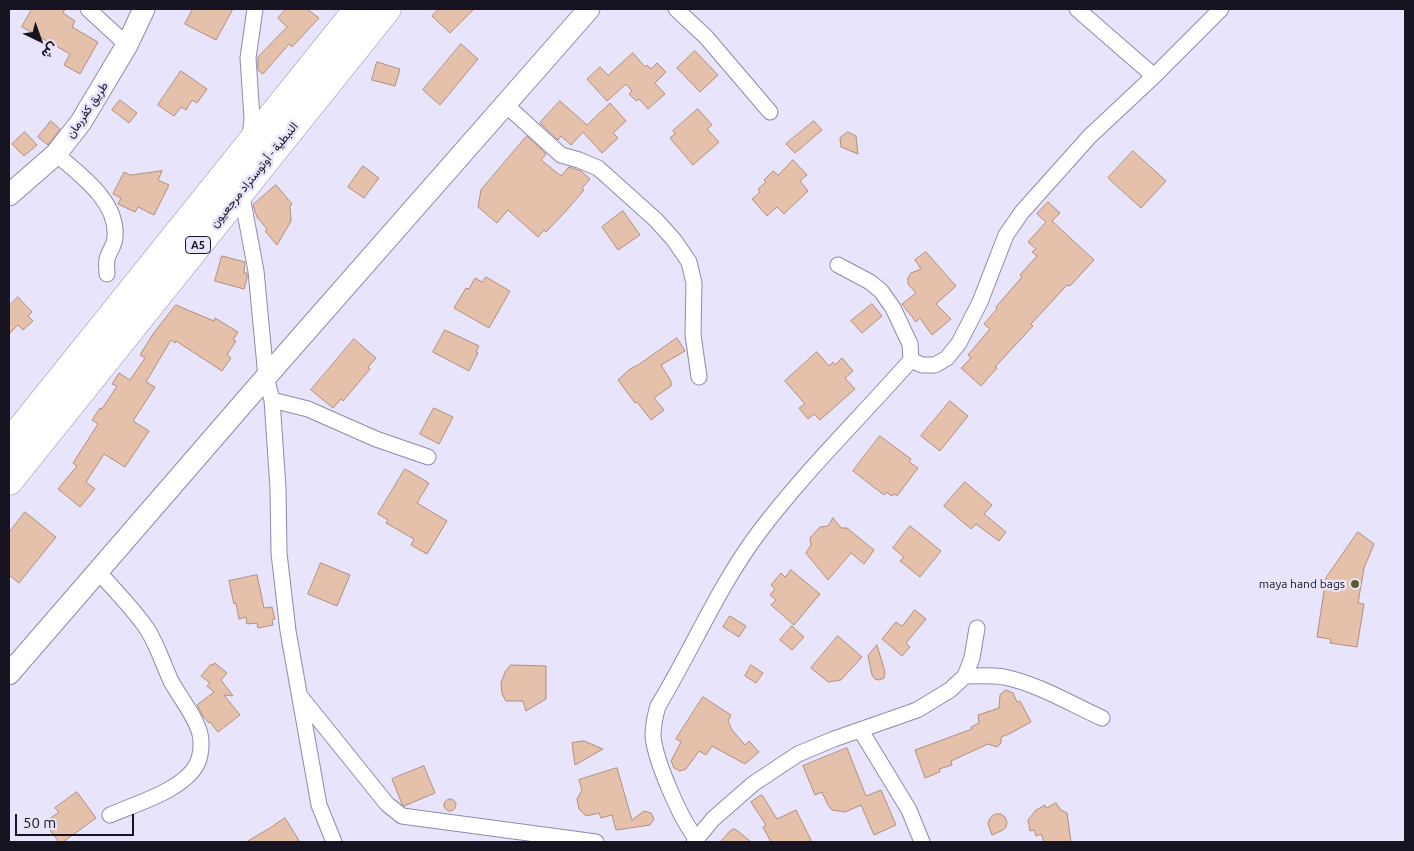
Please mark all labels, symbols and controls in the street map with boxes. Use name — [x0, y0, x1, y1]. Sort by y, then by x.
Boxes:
north arrow — [15, 15, 65, 65]
text: ش — [38, 40, 62, 63]
street label: طريق كفررمان — [63, 79, 111, 141]
street label: النبطية - أوتوستراد مرجعيون — [207, 119, 301, 231]
road number: A5 — [186, 236, 210, 254]
place label: maya hand bags — [1259, 577, 1345, 591]
marker: maya hand bags — [1349, 578, 1361, 590]
scale bar — [18, 804, 136, 836]
text: 50 m — [23, 814, 56, 831]

